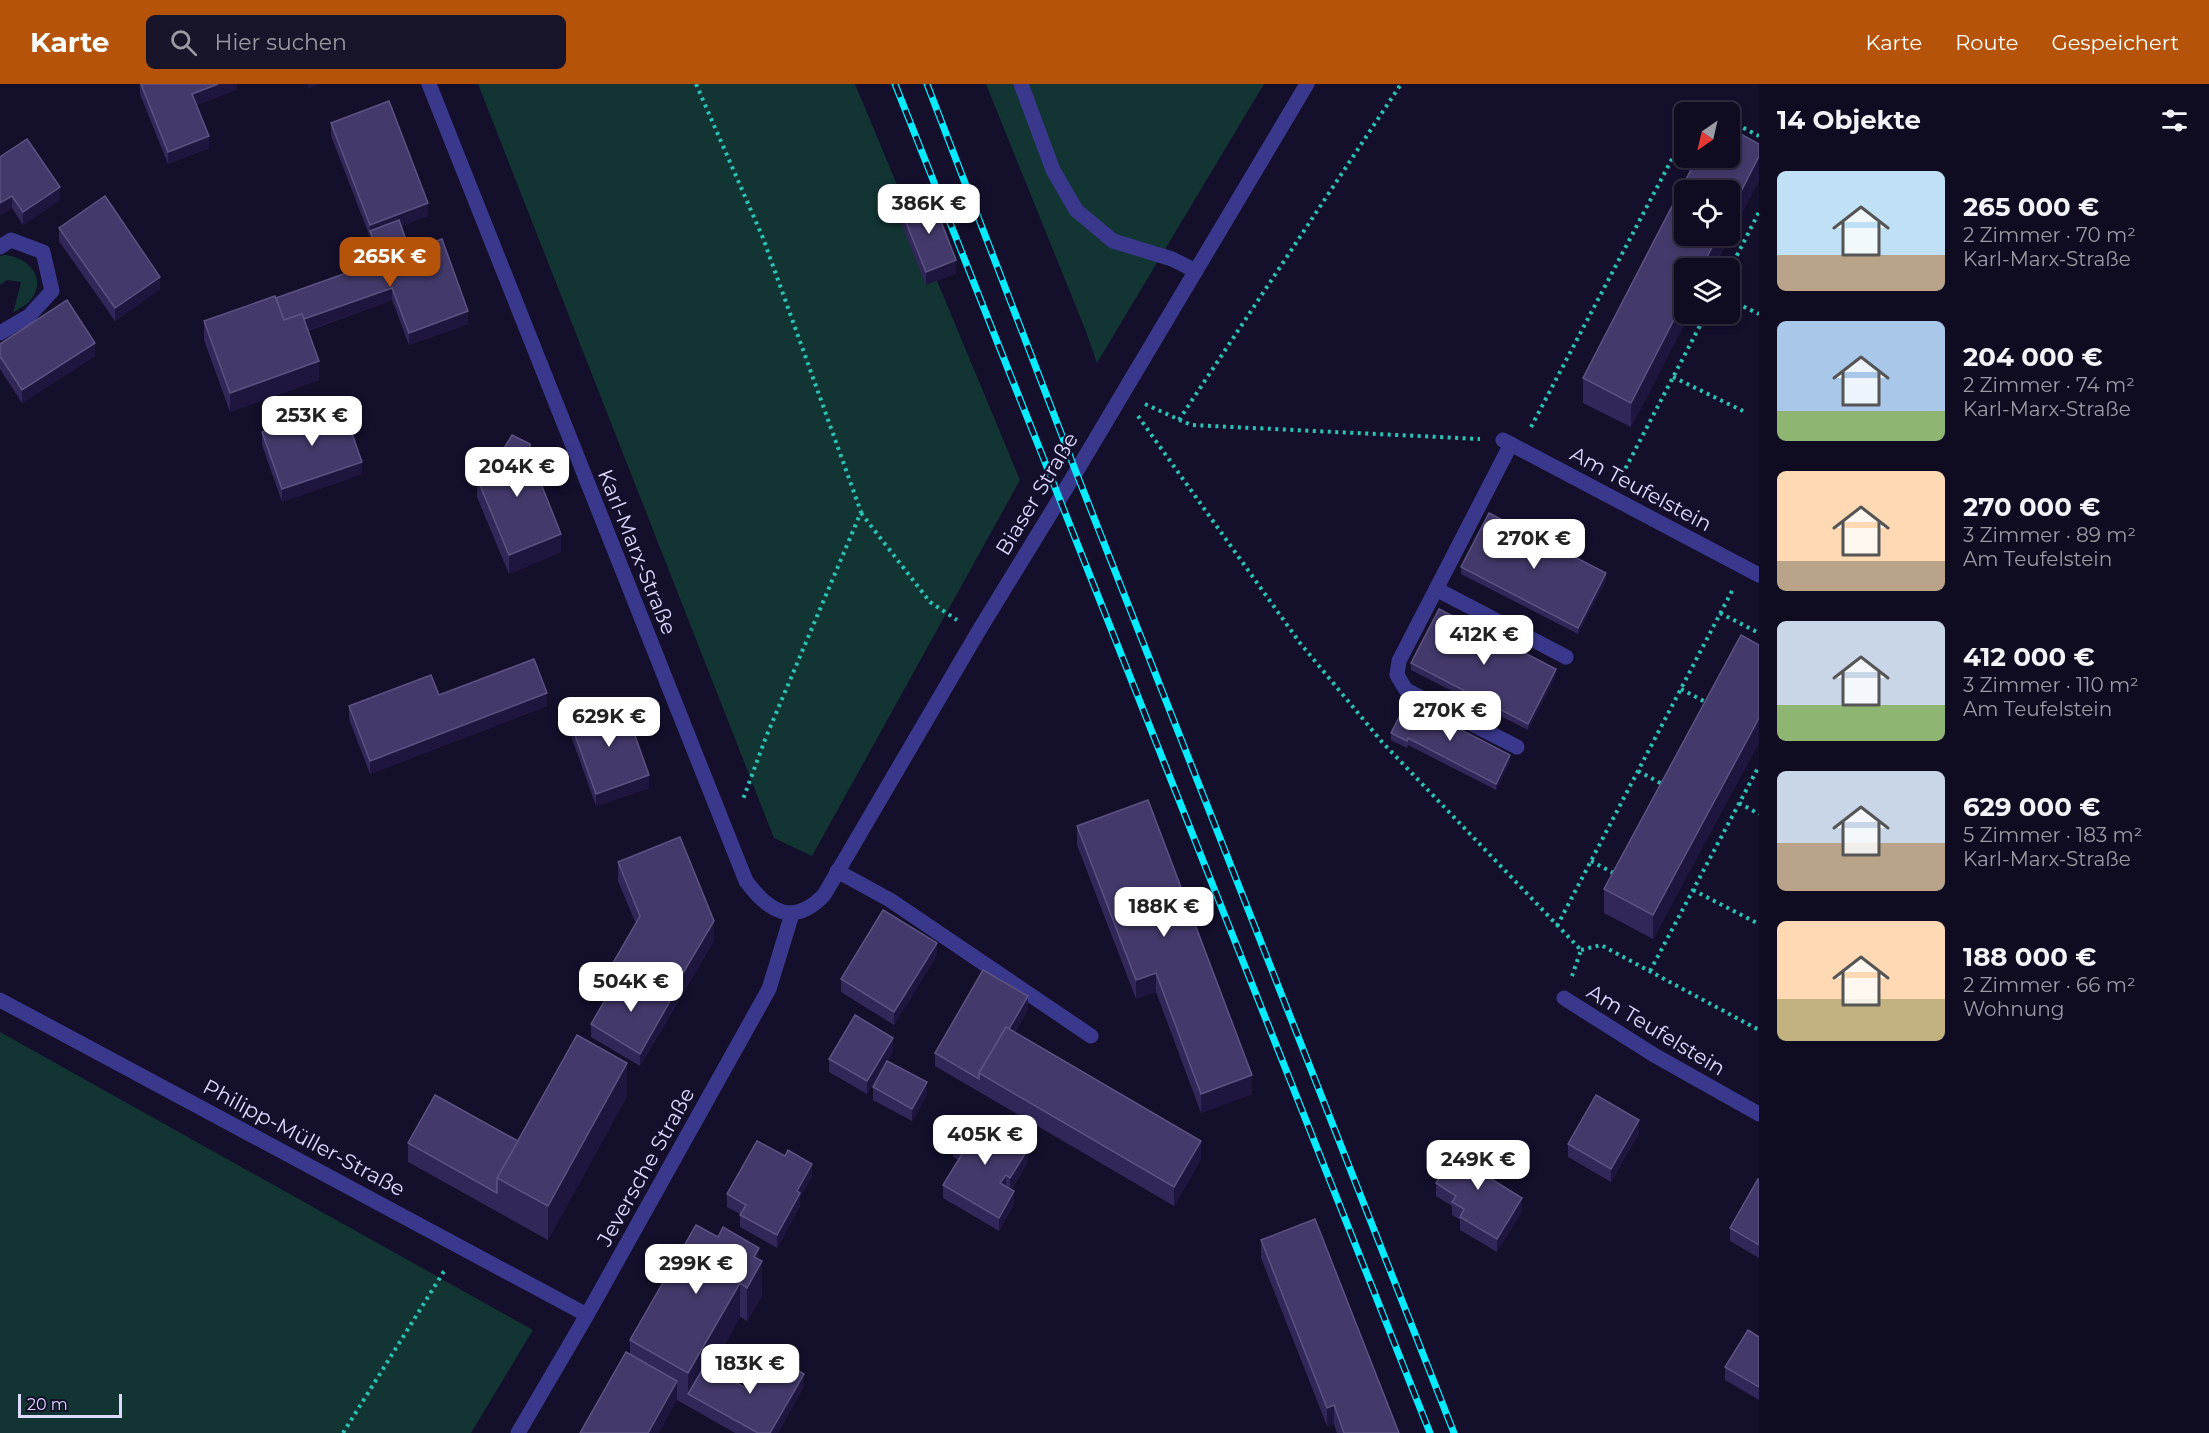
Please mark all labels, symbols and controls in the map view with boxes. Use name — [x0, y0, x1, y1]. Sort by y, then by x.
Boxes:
search box — [146, 15, 566, 69]
text: Karte — [30, 25, 110, 59]
icon: search — [167, 26, 200, 59]
text: Hier suchen — [215, 29, 347, 56]
text: Karte — [1866, 30, 1922, 55]
text: Route — [1955, 30, 2018, 55]
text: Gespeichert — [2051, 30, 2179, 55]
north arrow — [1674, 102, 1740, 168]
map controls — [1674, 102, 1740, 324]
text: 14 Objekte — [1777, 104, 1921, 136]
icon: filters — [2158, 104, 2191, 137]
button: locate — [1674, 180, 1740, 246]
pin: 386K € — [880, 184, 978, 235]
text: 386K € — [892, 191, 966, 215]
text: 265 000 € — [1963, 191, 2099, 223]
icon: home — [1825, 195, 1897, 267]
text: 2 Zimmer · 70 m² — [1963, 223, 2136, 247]
pin: 265K € — [341, 237, 439, 288]
text: 265K € — [353, 244, 427, 268]
text: Karl-Marx-Straße — [1963, 247, 2131, 271]
button: layers — [1674, 258, 1740, 324]
text: 204 000 € — [1963, 341, 2103, 373]
icon: home — [1825, 345, 1897, 417]
text: 2 Zimmer · 74 m² — [1963, 373, 2135, 397]
pin: 253K € — [263, 396, 361, 447]
text: Karl-Marx-Straße — [1963, 397, 2131, 421]
text: 253K € — [276, 403, 348, 427]
street label: Biaser Straße — [990, 428, 1083, 560]
street label: Am Teufelstein — [1566, 441, 1716, 536]
pin: 204K € — [468, 447, 566, 498]
text: 204K € — [479, 454, 555, 478]
street label: Karl-Marx-Straße — [593, 465, 682, 638]
text: 270 000 € — [1963, 491, 2100, 523]
icon: home — [1825, 495, 1897, 567]
pin: 270K € — [1485, 519, 1583, 570]
text: 3 Zimmer · 89 m² — [1963, 523, 2136, 547]
text: 270K € — [1497, 526, 1571, 550]
text: Am Teufelstein — [1963, 547, 2112, 571]
pin: 412K € — [1435, 615, 1533, 666]
text: 412K € — [1449, 622, 1519, 646]
text: 412 000 € — [1963, 641, 2095, 673]
icon: home — [1825, 645, 1897, 717]
text: 3 Zimmer · 110 m² — [1963, 673, 2139, 697]
pin: 270K € — [1401, 691, 1499, 742]
pin: 629K € — [560, 697, 658, 748]
text: Am Teufelstein — [1963, 697, 2112, 721]
text: 270K € — [1413, 698, 1487, 722]
text: 629K € — [572, 704, 646, 728]
text: 629 000 € — [1963, 791, 2100, 823]
icon: home — [1825, 795, 1897, 867]
text: 5 Zimmer · 183 m² — [1963, 823, 2142, 847]
text: Karl-Marx-Straße — [1963, 847, 2131, 871]
pin: 188K € — [1115, 887, 1213, 938]
text: 188K € — [1129, 894, 1199, 918]
text: 188 000 € — [1963, 941, 2096, 973]
icon: home — [1825, 945, 1897, 1017]
pin: 504K € — [582, 962, 680, 1013]
text: 504K € — [593, 969, 669, 993]
text: 2 Zimmer · 66 m² — [1963, 973, 2135, 997]
street label: Am Teufelstein — [1583, 978, 1730, 1081]
text: Wohnung — [1963, 997, 2064, 1021]
street label: Philipp-Müller-Straße — [199, 1074, 409, 1201]
street label: Jeversche Straße — [591, 1083, 700, 1251]
pin: 405K € — [936, 1115, 1034, 1166]
text: 405K € — [947, 1122, 1023, 1146]
pin: 249K € — [1429, 1140, 1527, 1191]
text: 249K € — [1441, 1147, 1515, 1171]
pin: 299K € — [647, 1244, 745, 1295]
text: 299K € — [659, 1251, 733, 1275]
pin: 183K € — [701, 1344, 799, 1395]
text: 183K € — [715, 1351, 785, 1375]
scale bar — [18, 1391, 122, 1418]
text: 20 m — [27, 1395, 68, 1414]

